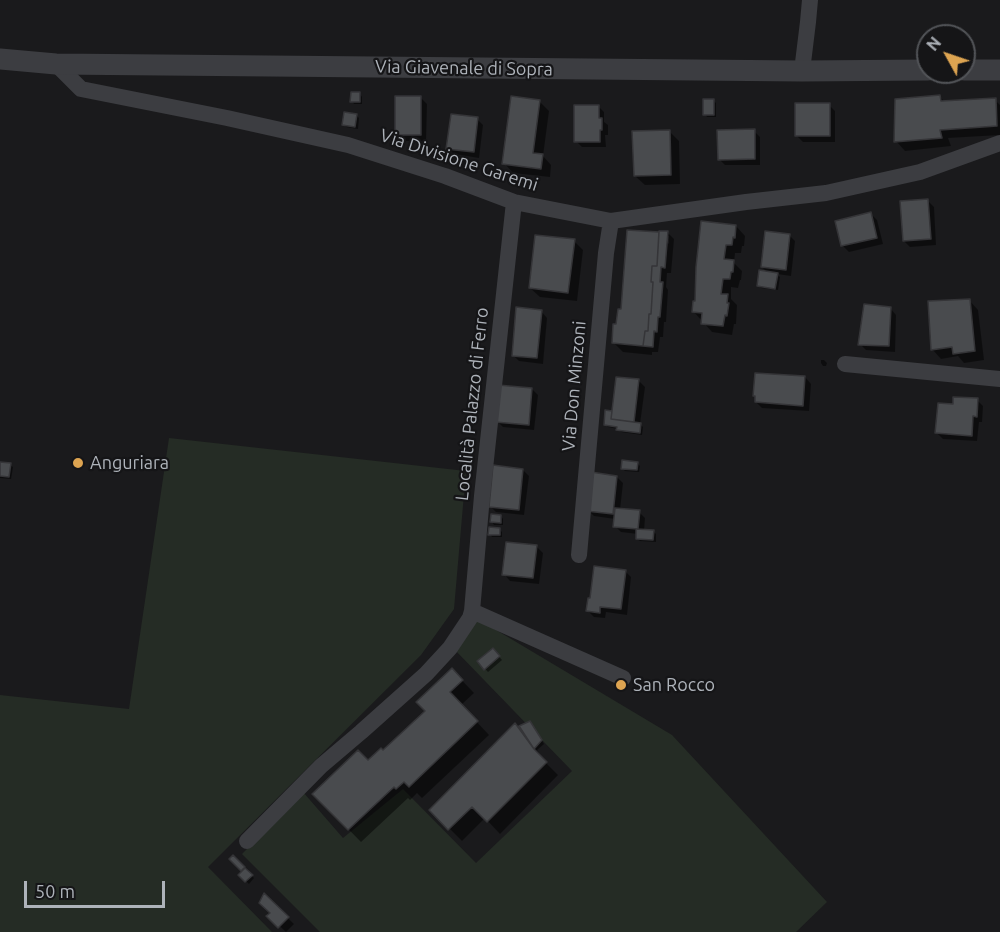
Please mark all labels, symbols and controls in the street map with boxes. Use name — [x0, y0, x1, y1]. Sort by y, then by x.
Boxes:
north arrow — [916, 24, 976, 84]
text: N — [923, 33, 944, 54]
street label: Via Giavenale di Sopra — [375, 56, 553, 80]
street label: Via Divisione Garemi — [377, 124, 541, 196]
street label: Località Palazzo di Ferro — [451, 306, 493, 502]
street label: Via Don Minzoni — [558, 320, 590, 452]
place label: Anguriara — [90, 452, 169, 474]
marker: Anguriara — [71, 456, 85, 470]
place label: San Rocco — [633, 674, 715, 696]
marker: San Rocco — [614, 678, 628, 692]
scale bar — [27, 869, 168, 907]
text: 50 m — [35, 881, 75, 901]

